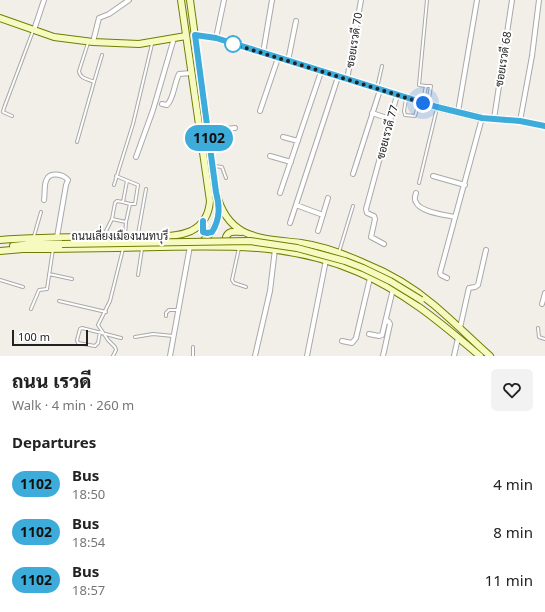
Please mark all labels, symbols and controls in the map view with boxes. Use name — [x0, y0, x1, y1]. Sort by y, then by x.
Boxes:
street label: ซอยเรวดี 70 — [342, 11, 365, 69]
street label: ซอยเรวดี 68 — [491, 30, 514, 88]
unlabelled marker — [224, 35, 242, 53]
your location — [413, 93, 433, 113]
street label: ซอยเรวดี 77 — [372, 103, 401, 161]
line badge: 1102 — [181, 125, 237, 151]
text: 1102 — [193, 128, 225, 147]
street label: ถนนเลี่ยงเมืองนนทบุรี — [72, 225, 168, 245]
scale bar — [12, 328, 88, 347]
text: 100 m — [18, 329, 50, 344]
text: ถนน เรวดี — [12, 368, 91, 394]
button: heart — [491, 369, 533, 411]
text: Walk · 4 min · 260 m — [12, 396, 134, 414]
text: Departures — [12, 432, 96, 452]
text: Bus — [72, 465, 99, 485]
text: 1102 — [20, 474, 52, 493]
text: 4 min — [493, 474, 533, 494]
text: 18:50 — [72, 485, 105, 503]
text: Bus — [72, 513, 99, 533]
text: 1102 — [20, 522, 52, 541]
text: 8 min — [493, 522, 533, 542]
text: 18:54 — [72, 533, 105, 551]
text: Bus — [72, 561, 99, 581]
text: 1102 — [20, 570, 52, 589]
text: 11 min — [485, 570, 533, 590]
text: 18:57 — [72, 581, 105, 599]

